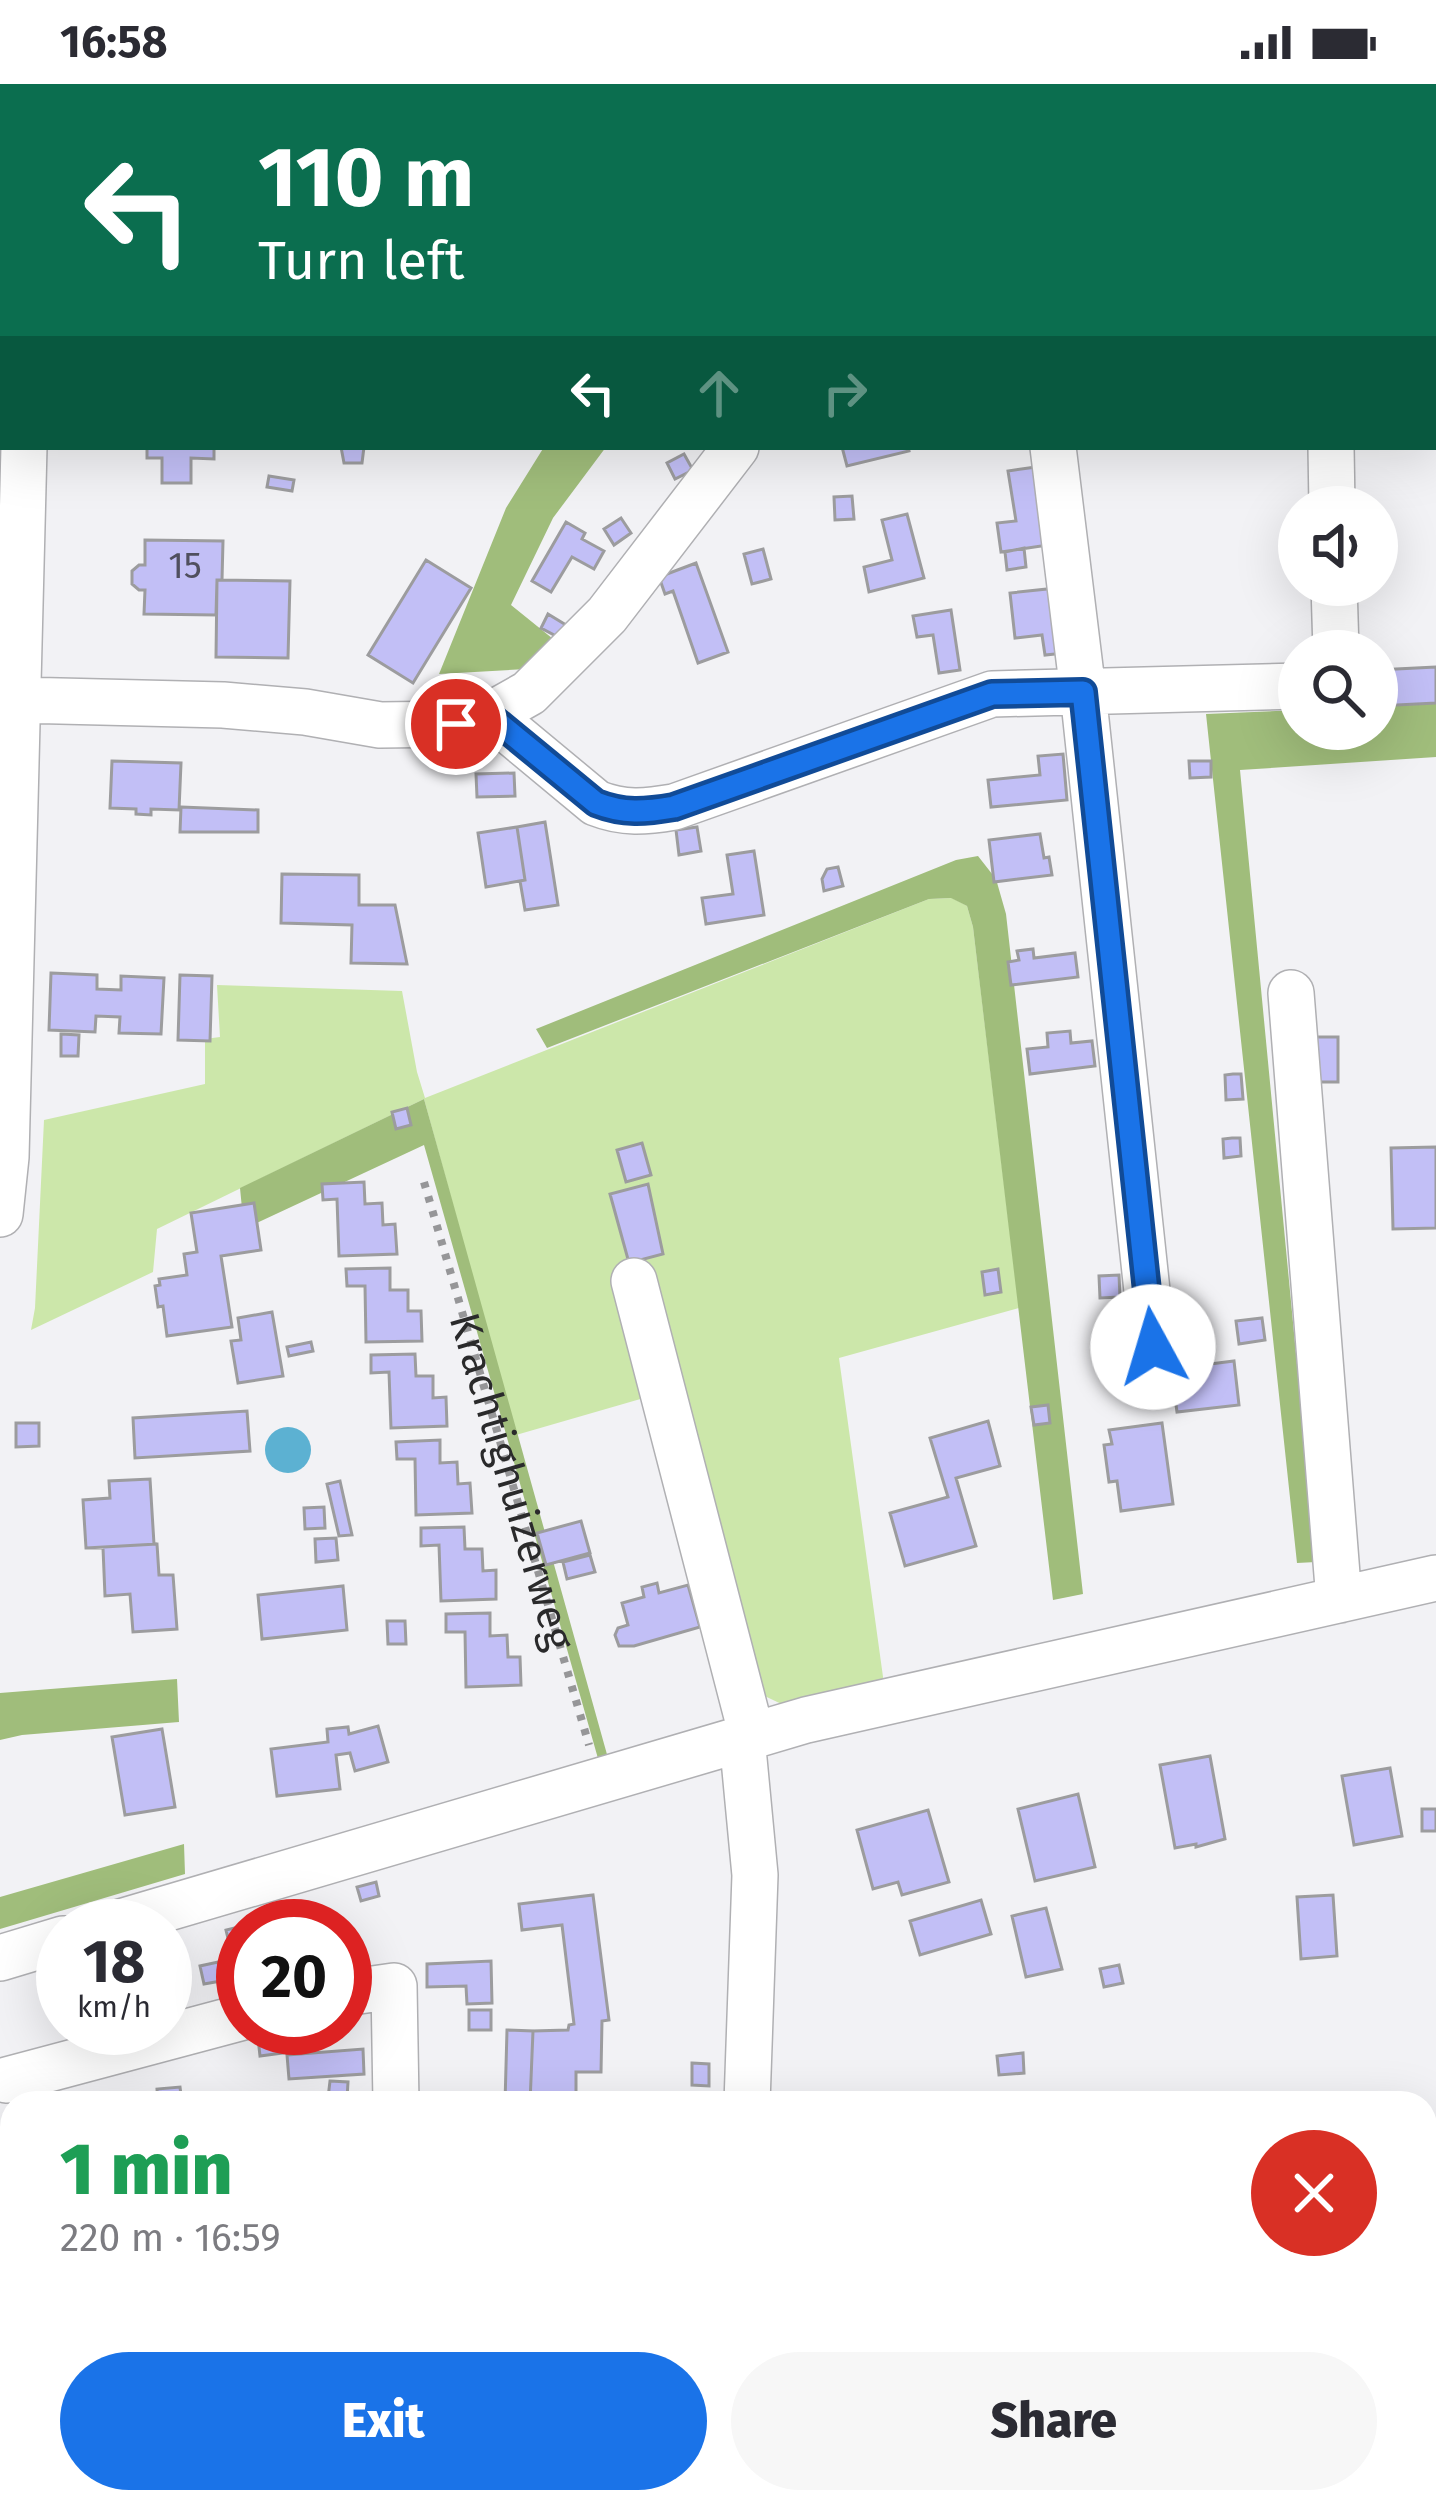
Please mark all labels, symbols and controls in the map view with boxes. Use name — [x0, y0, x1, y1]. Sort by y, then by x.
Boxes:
text: 16:58 — [60, 15, 168, 69]
text: 110 m — [258, 127, 474, 228]
icon: left — [60, 132, 216, 288]
text: Turn left — [258, 229, 465, 293]
icon: left — [560, 360, 626, 426]
icon: ahead — [686, 360, 752, 426]
icon: right — [812, 360, 878, 426]
map controls — [1278, 486, 1398, 750]
button: sound — [1278, 486, 1398, 606]
house number: 15 — [168, 544, 202, 588]
button: search — [1278, 630, 1398, 750]
pin — [405, 673, 507, 775]
icon: arrive — [423, 691, 489, 757]
position arrow — [1090, 1284, 1216, 1410]
street label: Krachtighuizerweg — [439, 1307, 585, 1656]
speed limit sign: 20 — [216, 1899, 372, 2055]
text: 18 — [83, 1926, 145, 1998]
text: km/h — [77, 1989, 151, 2025]
text: 1 min — [60, 2127, 233, 2213]
button: close — [1251, 2130, 1377, 2256]
text: 220 m · 16:59 — [60, 2215, 281, 2261]
button: Exit — [60, 2352, 707, 2490]
button: Share — [731, 2352, 1377, 2490]

